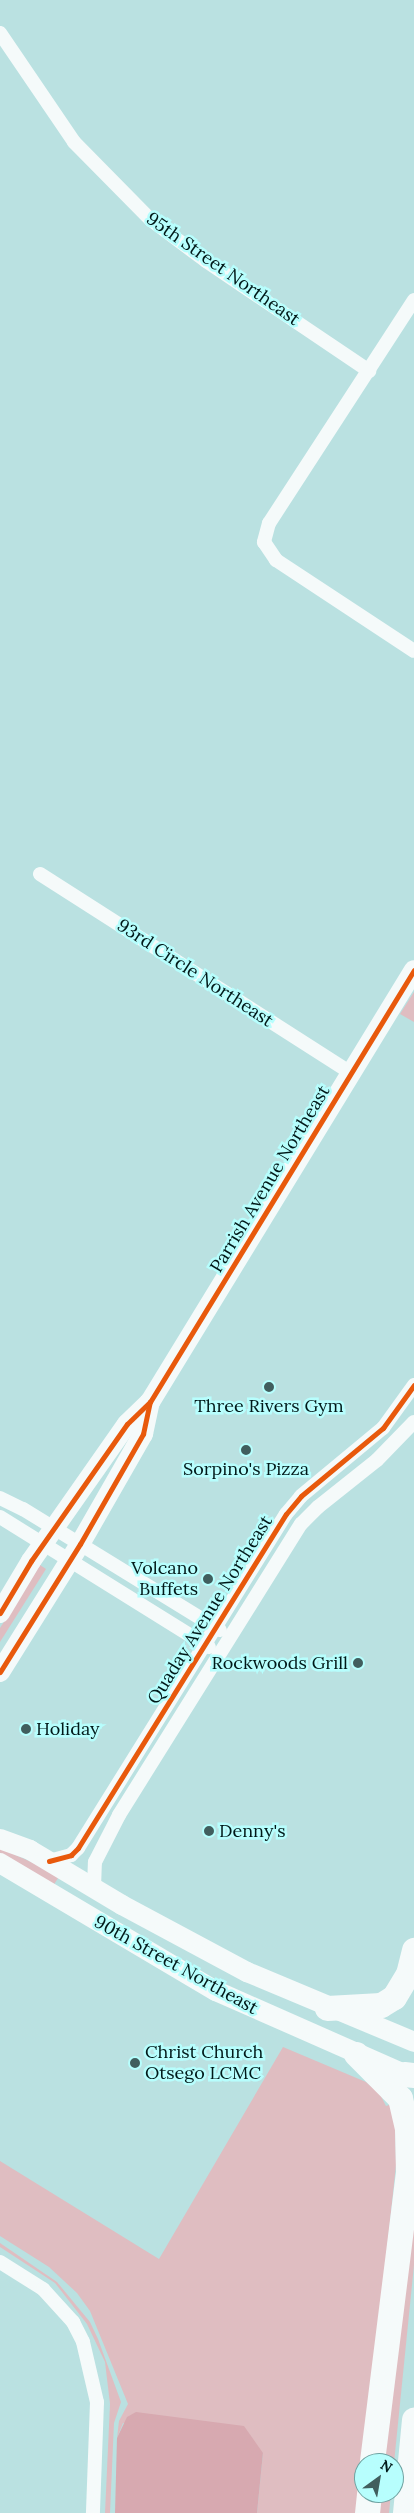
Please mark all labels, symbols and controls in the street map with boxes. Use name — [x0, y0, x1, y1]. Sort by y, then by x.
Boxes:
street label: 95th Street Northeast — [142, 208, 304, 330]
street label: 93rd Circle Northeast — [113, 914, 277, 1032]
street label: Parrish Avenue Northeast — [206, 1082, 334, 1276]
marker: Three Rivers Gym — [263, 1381, 275, 1393]
place label: Three Rivers Gym — [194, 1395, 344, 1417]
marker: Sorpino's Pizza — [240, 1444, 252, 1456]
place label: Sorpino's Pizza — [183, 1458, 309, 1480]
street label: Quaday Avenue Northeast — [143, 1512, 277, 1708]
place label: Volcano Buffets — [131, 1558, 198, 1600]
marker: Volcano Buffets — [202, 1573, 214, 1585]
place label: Rockwoods Grill — [212, 1652, 348, 1674]
marker: Rockwoods Grill — [352, 1657, 364, 1669]
place label: Holiday — [36, 1718, 100, 1740]
marker: Holiday — [20, 1723, 32, 1735]
place label: Denny's — [219, 1820, 285, 1842]
marker: Denny's — [203, 1825, 215, 1837]
street label: 90th Street Northeast — [90, 1911, 262, 2019]
place label: Christ Church Otsego LCMC — [145, 2042, 263, 2084]
marker: Christ Church Otsego LCMC — [129, 2057, 141, 2069]
north arrow — [354, 2453, 404, 2503]
text: N — [377, 2456, 396, 2477]

